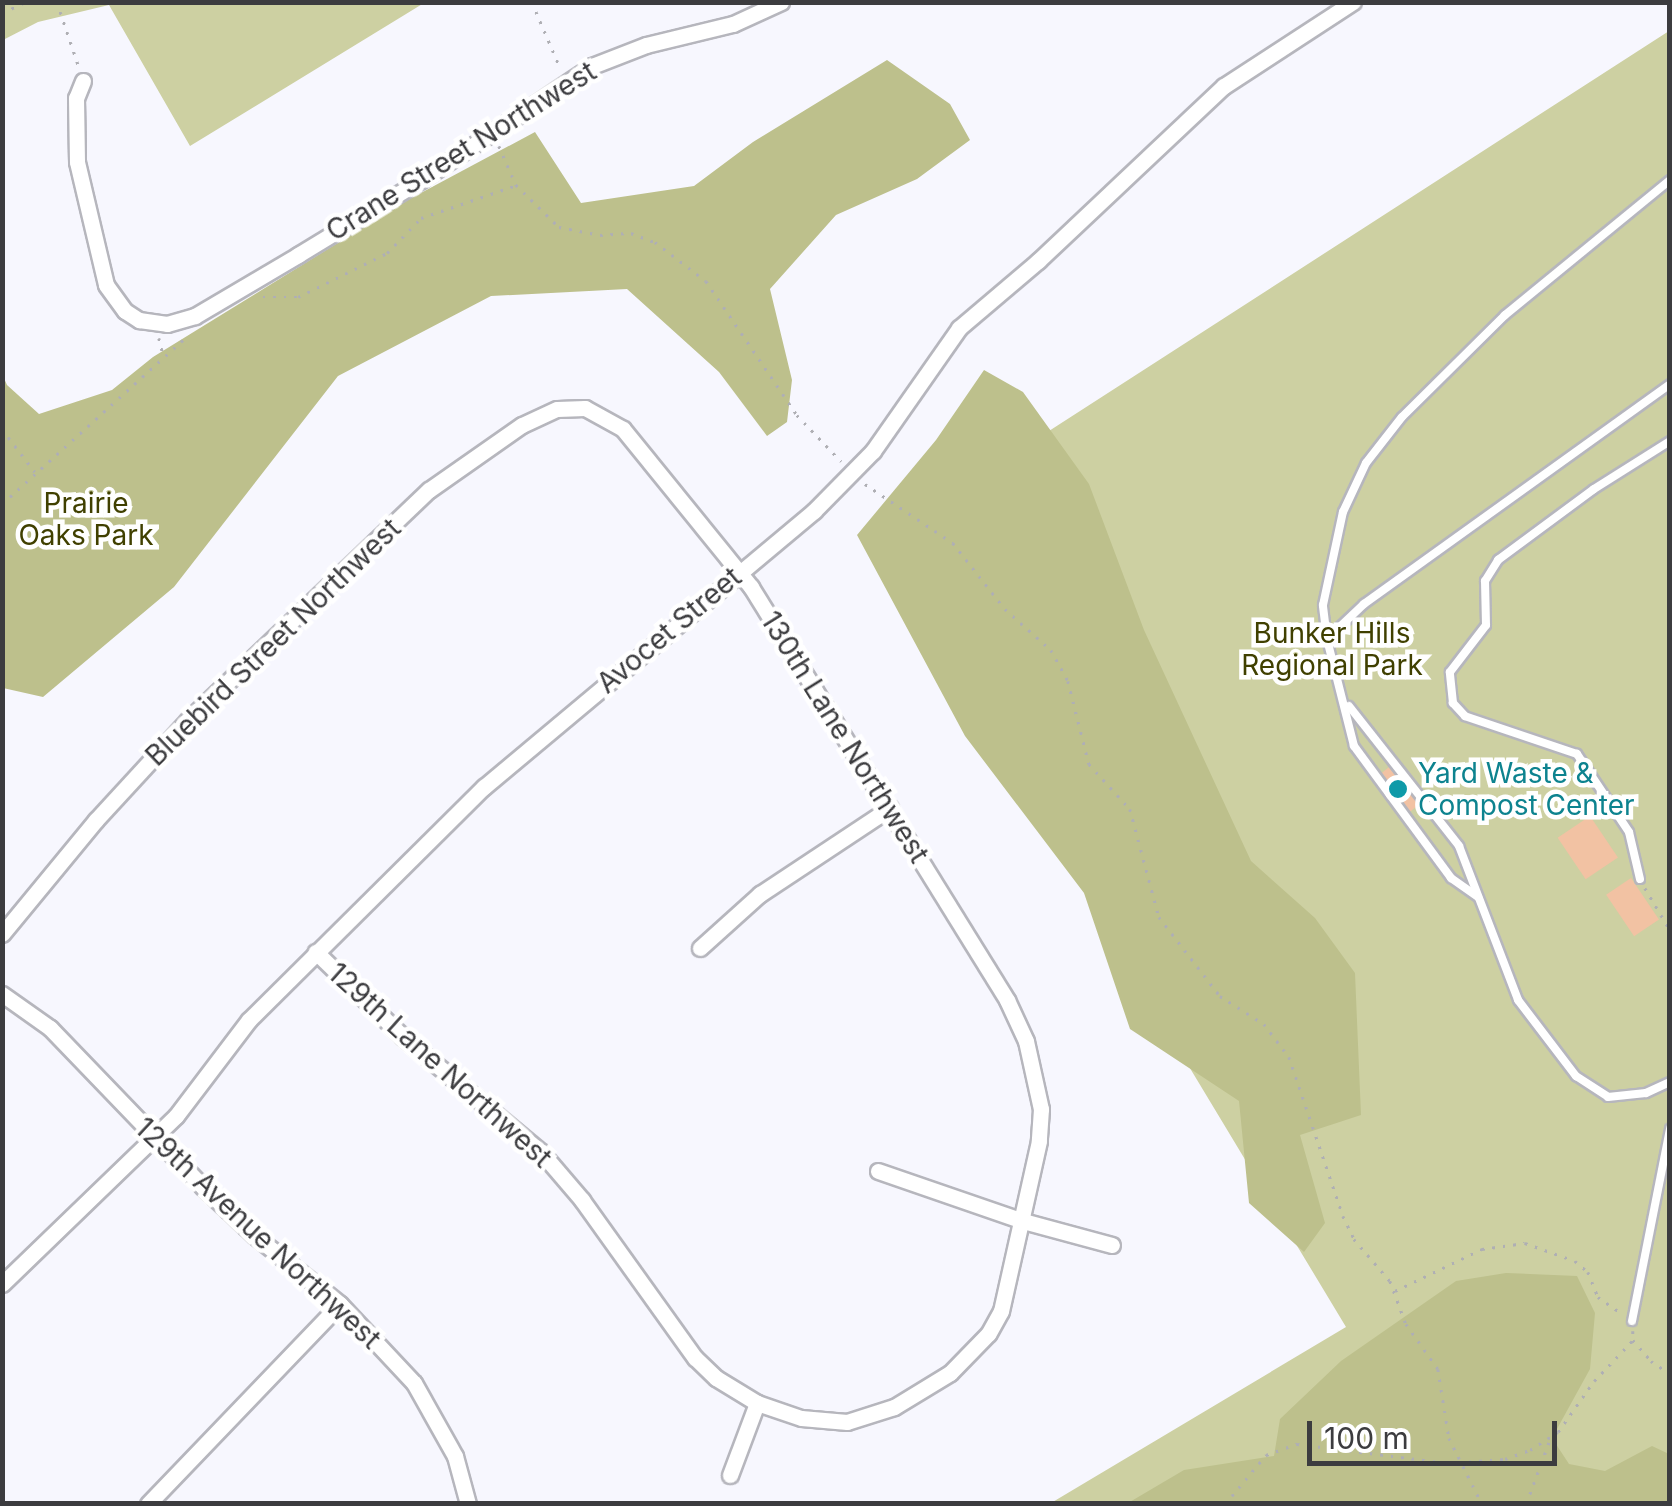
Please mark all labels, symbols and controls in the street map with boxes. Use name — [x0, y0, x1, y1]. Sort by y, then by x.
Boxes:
street label: Crane Street Northwest — [320, 54, 602, 248]
park label: Prairie Oaks Park — [18, 486, 154, 552]
street label: Bluebird Street Northwest — [139, 511, 407, 773]
street label: Avocet Street — [590, 560, 748, 700]
street label: 130th Lane Northwest — [754, 605, 936, 869]
park label: Bunker Hills Regional Park — [1241, 616, 1423, 682]
place label: Yard Waste & Compost Center — [1418, 756, 1635, 822]
marker: Yard Waste & Compost Center — [1387, 778, 1409, 800]
street label: 129th Lane Northwest — [321, 956, 559, 1174]
street label: 129th Avenue Northwest — [128, 1110, 388, 1356]
scale bar — [1312, 1401, 1562, 1463]
text: 100 m — [1324, 1420, 1409, 1456]

